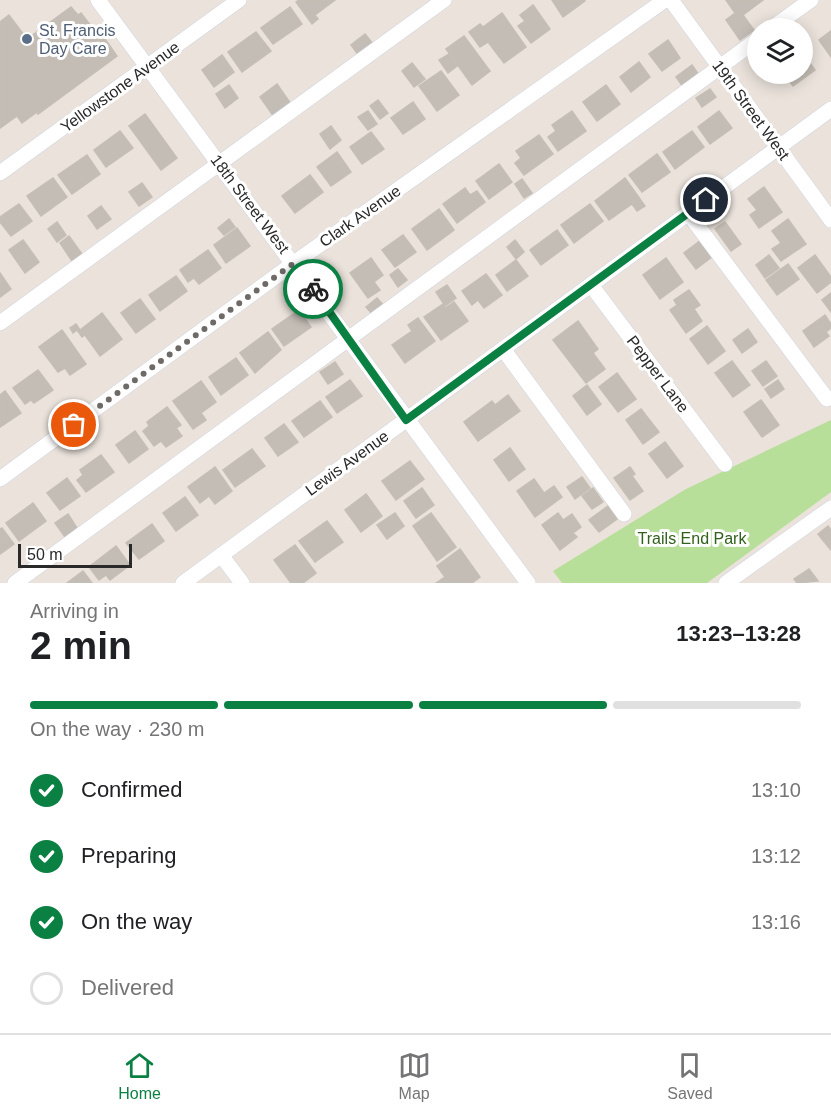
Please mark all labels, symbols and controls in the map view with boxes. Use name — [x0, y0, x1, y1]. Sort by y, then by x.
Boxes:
map controls — [747, 18, 813, 84]
button: layers — [747, 18, 813, 84]
place label: St. Francis Day Care — [39, 22, 115, 57]
marker: St. Francis Day Care — [20, 32, 34, 46]
street label: Yellowstone Avenue — [57, 38, 183, 136]
street label: 19th Street West — [709, 57, 793, 164]
street label: 18th Street West — [207, 151, 293, 257]
pin — [680, 174, 731, 225]
street label: Clark Avenue — [316, 182, 404, 250]
icon: home — [689, 183, 722, 216]
courier — [283, 259, 343, 319]
icon: bike — [297, 273, 330, 306]
street label: Pepper Lane — [624, 332, 692, 416]
pin — [48, 399, 99, 450]
icon: bag — [57, 408, 90, 441]
street label: Lewis Avenue — [302, 427, 392, 499]
park label: Trails End Park — [638, 530, 747, 547]
scale bar — [18, 541, 132, 568]
text: 50 m — [27, 546, 63, 563]
text: Arriving in — [30, 600, 119, 622]
text: 13:23–13:28 — [676, 621, 801, 646]
text: 2 min — [30, 624, 132, 667]
text: On the way · 230 m — [30, 718, 205, 740]
icon: check — [30, 774, 63, 807]
text: Confirmed — [81, 777, 182, 802]
text: 13:10 — [751, 779, 801, 801]
icon: check — [30, 840, 63, 873]
text: Preparing — [81, 843, 176, 868]
text: 13:12 — [751, 845, 801, 867]
icon: check — [30, 906, 63, 939]
text: On the way — [81, 909, 192, 934]
text: 13:16 — [751, 911, 801, 933]
text: Delivered — [81, 975, 174, 1000]
tab: Home — [118, 1049, 161, 1103]
tab: Map — [398, 1049, 431, 1103]
tab: Saved — [667, 1049, 713, 1103]

